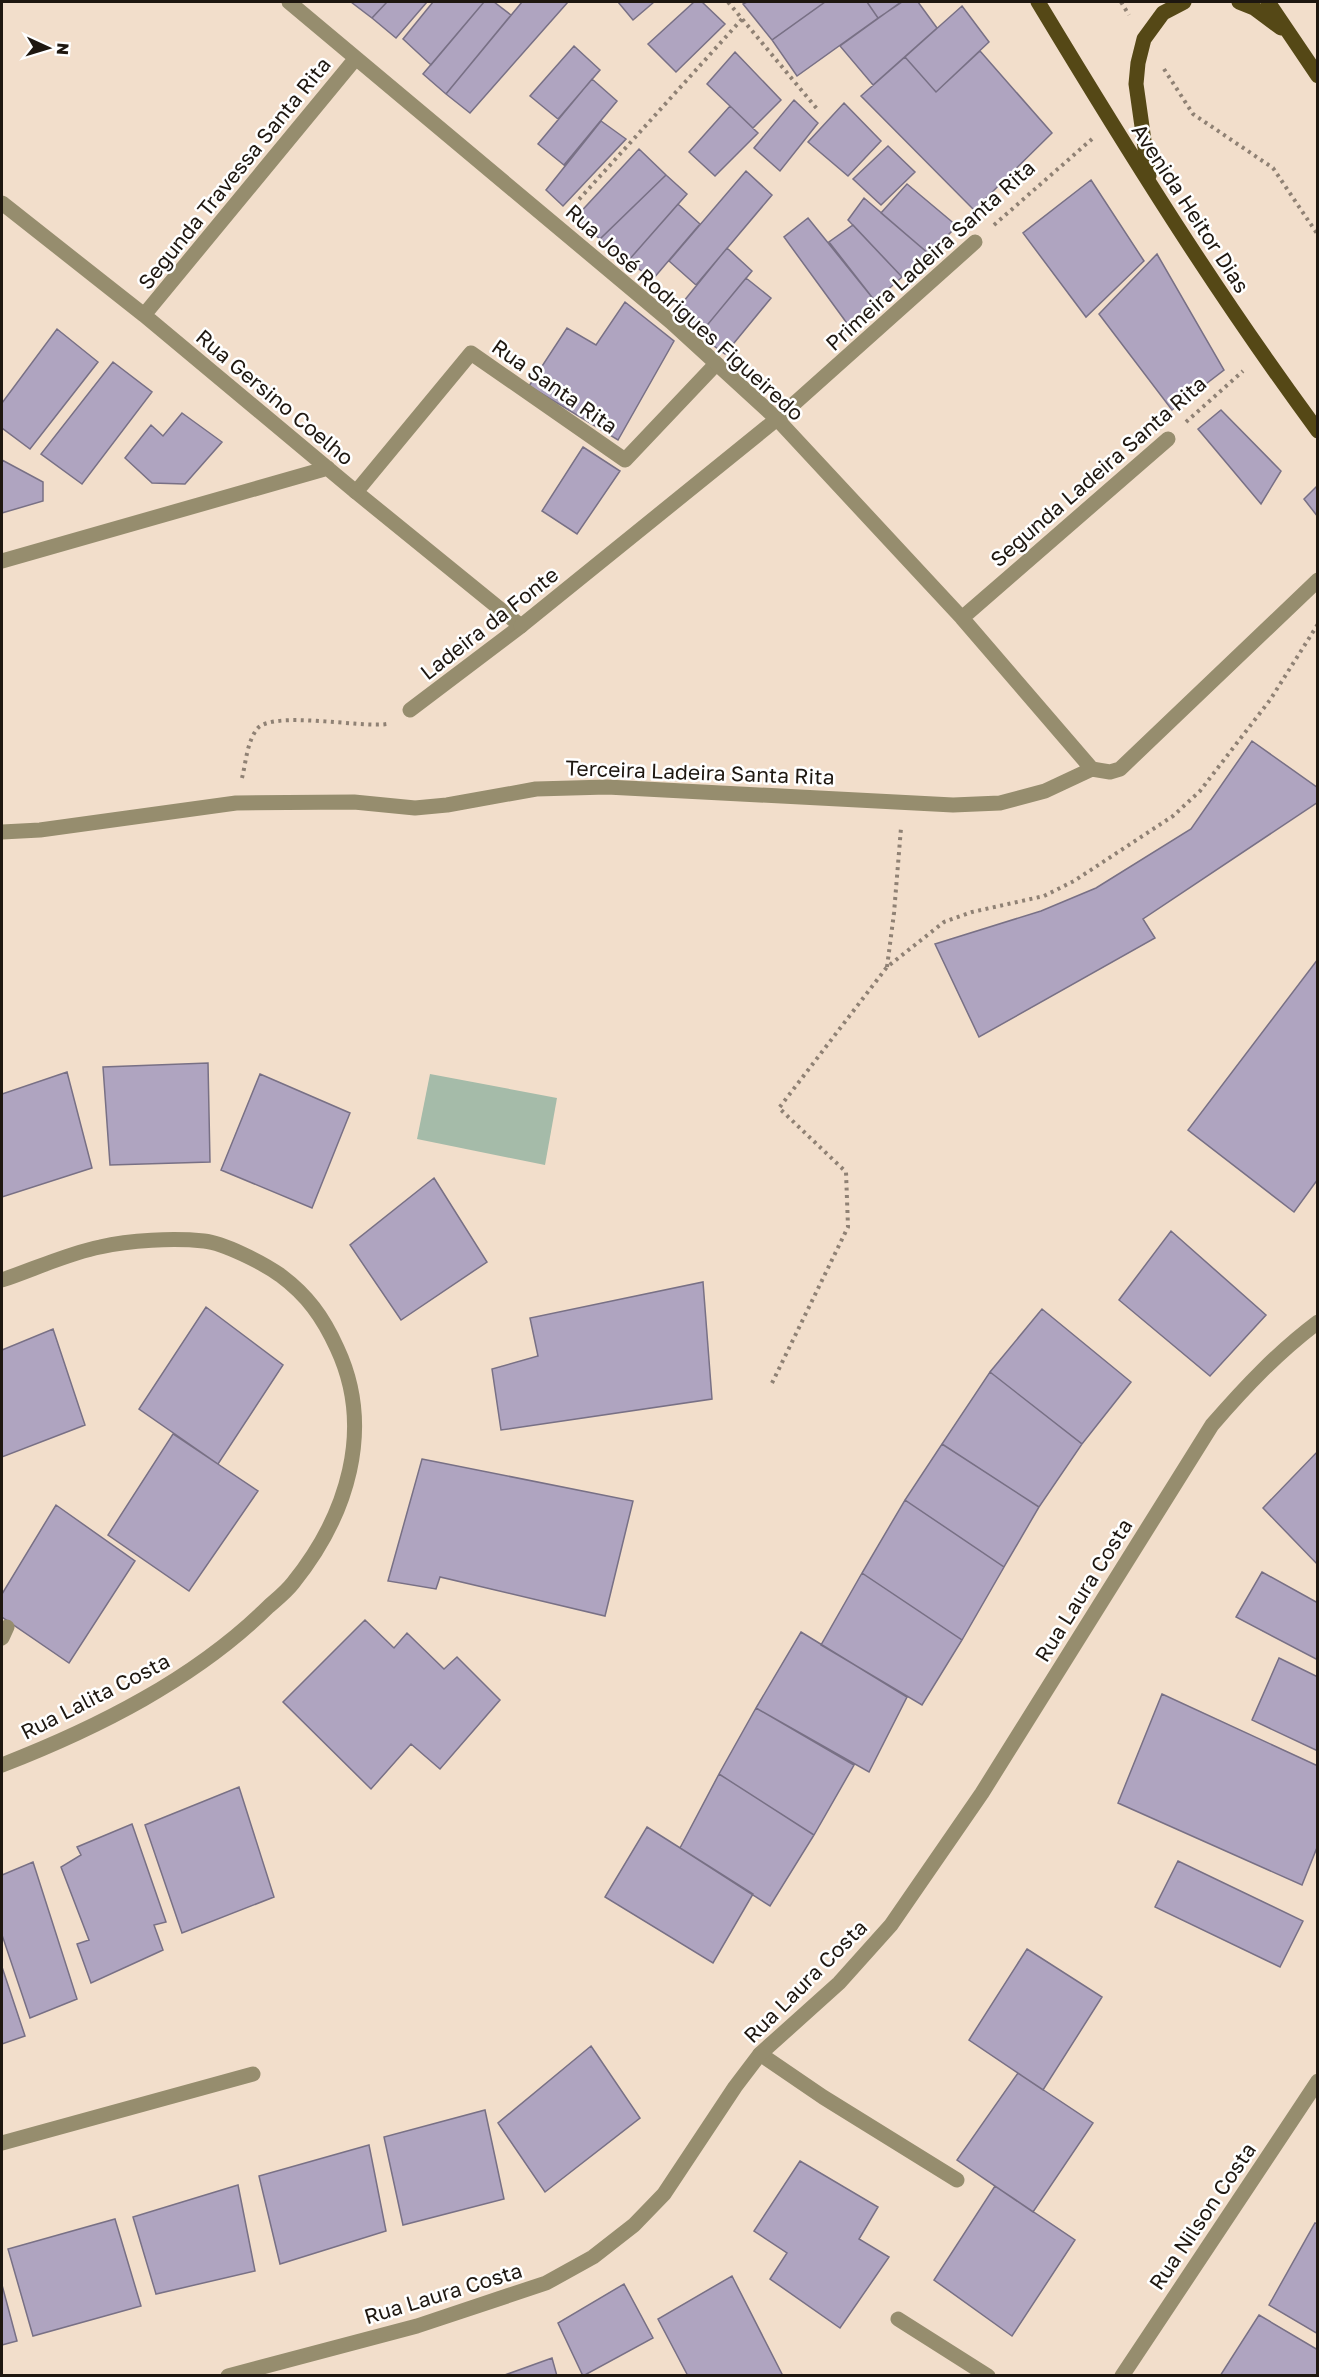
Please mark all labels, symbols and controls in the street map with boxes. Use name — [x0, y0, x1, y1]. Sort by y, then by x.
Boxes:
north arrow — [18, 18, 78, 78]
text: N — [53, 42, 73, 56]
street label: Segunda Travessa Santa Rita — [132, 52, 336, 294]
street label: Avenida Heitor Dias — [1127, 119, 1255, 297]
street label: Primeira Ladeira Santa Rita — [820, 154, 1040, 356]
street label: Rua José Rodrigues Figueiredo — [561, 198, 809, 426]
street label: Rua Gersino Coelho — [191, 324, 359, 470]
street label: Rua Santa Rita — [487, 333, 623, 439]
street label: Segunda Ladeira Santa Rita — [985, 370, 1211, 572]
street label: Ladeira da Fonte — [415, 561, 563, 685]
street label: Terceira Ladeira Santa Rita — [565, 754, 835, 790]
street label: Rua Laura Costa — [1029, 1514, 1137, 1666]
street label: Rua Lalita Costa — [16, 1647, 174, 1745]
street label: Rua Laura Costa — [738, 1914, 872, 2048]
street label: Rua Nilson Costa — [1143, 2137, 1261, 2295]
street label: Rua Laura Costa — [361, 2257, 525, 2329]

